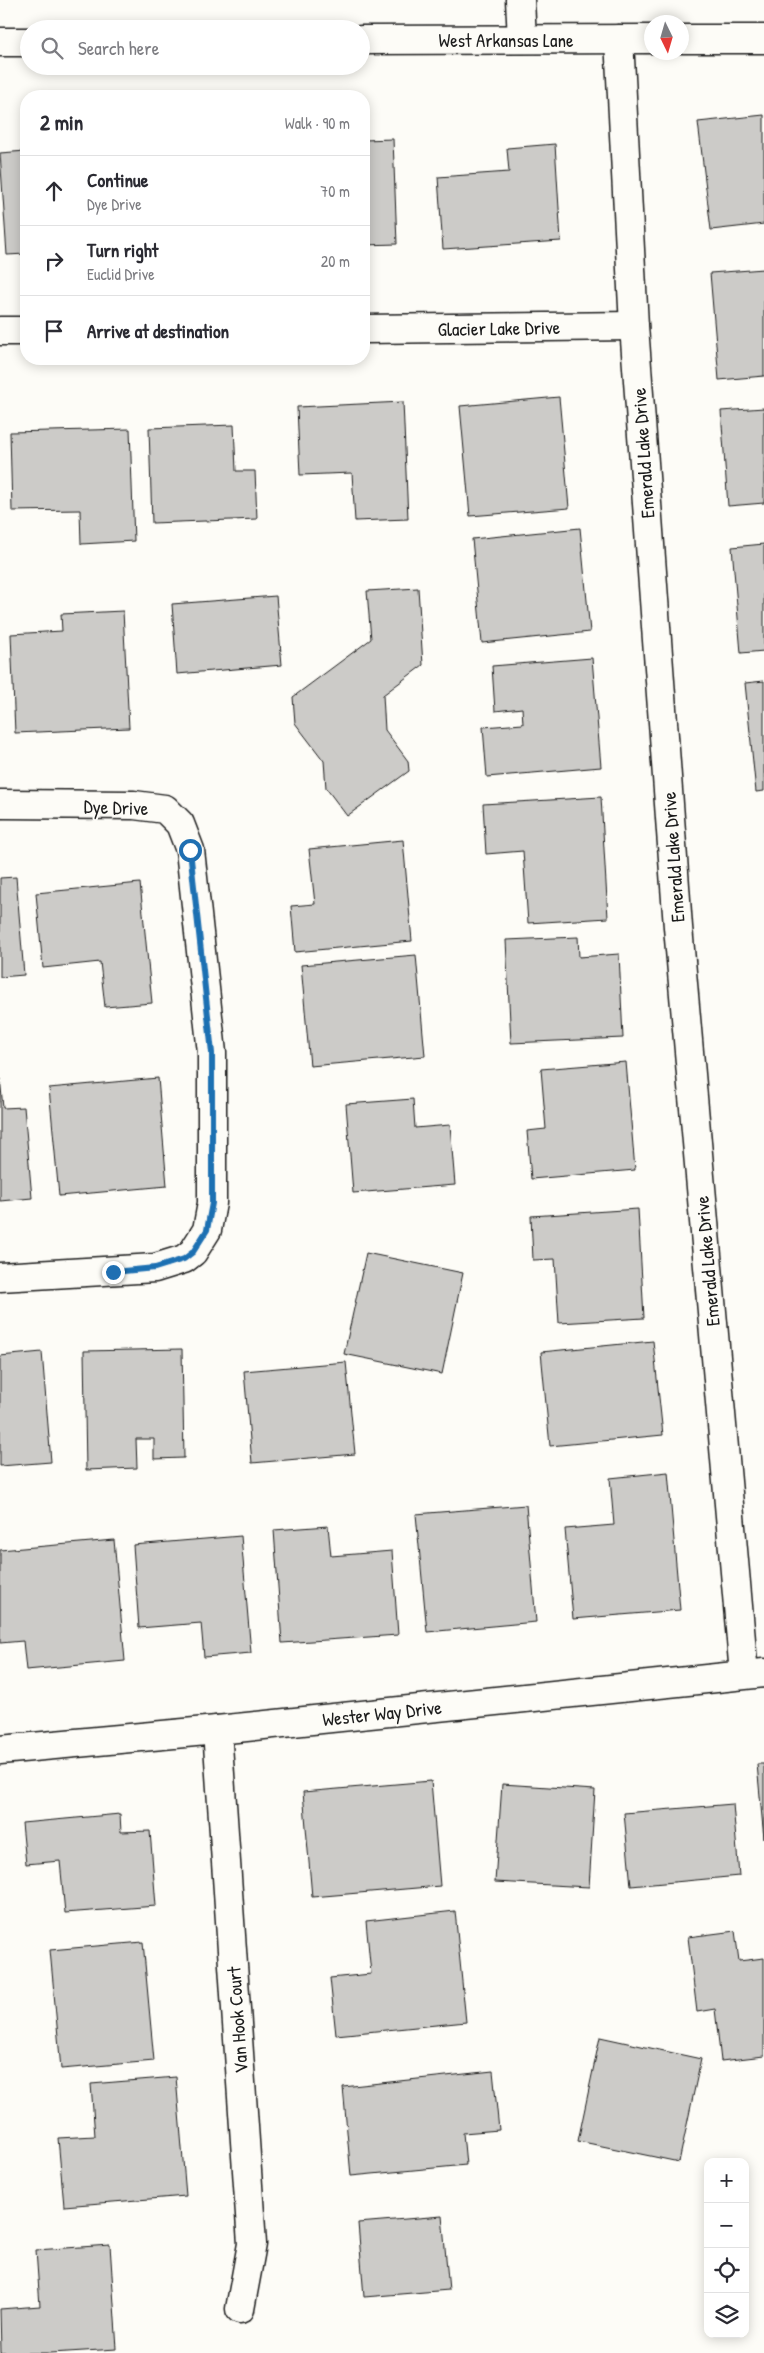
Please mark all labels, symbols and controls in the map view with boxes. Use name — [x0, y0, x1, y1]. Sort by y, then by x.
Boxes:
north arrow — [644, 15, 689, 60]
search box — [20, 20, 370, 75]
street label: West Arkansas Lane — [438, 27, 574, 53]
icon: search — [38, 34, 66, 62]
text: Search here — [78, 35, 159, 61]
text: 2 min — [40, 108, 83, 137]
text: Walk · 90 m — [285, 112, 350, 134]
text: Continue — [87, 167, 148, 193]
icon: ahead — [40, 177, 68, 205]
text: 70 m — [320, 180, 350, 202]
text: Dye Drive — [87, 193, 142, 215]
text: Turn right — [87, 237, 158, 263]
icon: right — [40, 247, 68, 275]
text: 20 m — [321, 250, 350, 272]
text: Euclid Drive — [87, 263, 155, 285]
street label: Glacier Lake Drive — [437, 314, 561, 342]
icon: arrive — [40, 317, 68, 345]
text: Arrive at destination — [87, 318, 229, 344]
street label: Emerald Lake Drive — [625, 387, 661, 519]
street label: Emerald Lake Drive — [655, 791, 691, 923]
street label: Dye Drive — [83, 793, 149, 821]
route start — [179, 839, 202, 862]
street label: Emerald Lake Drive — [688, 1194, 726, 1327]
route end — [102, 1261, 125, 1284]
street label: Wester Way Drive — [321, 1694, 443, 1732]
street label: Van Hook Court — [220, 1965, 254, 2074]
map controls — [704, 2158, 749, 2338]
button: + — [704, 2158, 749, 2203]
button: − — [704, 2203, 749, 2248]
button: locate — [704, 2248, 749, 2293]
button: layers — [704, 2293, 749, 2338]

